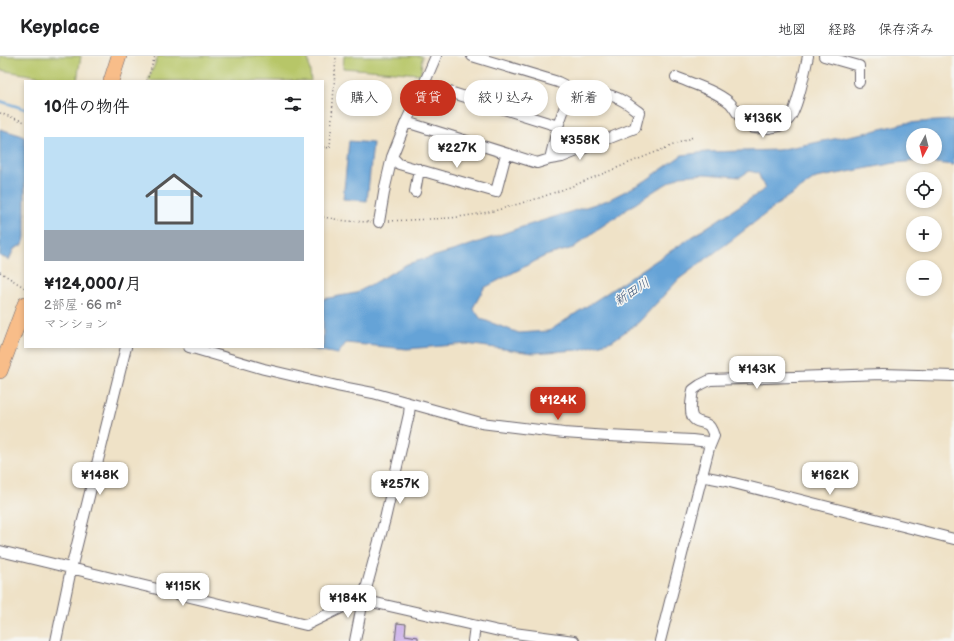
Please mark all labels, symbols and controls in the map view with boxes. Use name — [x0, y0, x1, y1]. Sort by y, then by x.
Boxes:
text: Keyplace — [20, 16, 100, 39]
text: 地図 — [778, 21, 806, 38]
text: 経路 — [828, 21, 856, 38]
text: 保存済み — [878, 21, 934, 38]
chip: 購入 — [336, 80, 392, 116]
chip: 賃貸 — [400, 80, 456, 116]
chip: 絞り込み — [464, 80, 548, 116]
chip: 新着 — [556, 80, 612, 116]
icon: filters — [282, 93, 304, 115]
text: 10件の物件 — [44, 97, 130, 117]
pin: ¥136K — [735, 105, 791, 139]
text: ¥136K — [744, 110, 782, 126]
pin: ¥358K — [552, 127, 608, 161]
north arrow — [906, 128, 942, 164]
map controls — [906, 128, 942, 296]
text: ¥358K — [560, 132, 600, 148]
pin: ¥227K — [429, 135, 485, 169]
text: ¥227K — [437, 140, 477, 156]
icon: home — [138, 163, 210, 235]
button: locate — [906, 172, 942, 208]
button: + — [906, 216, 942, 252]
button: − — [906, 260, 942, 296]
text: ¥124,000/月 — [44, 274, 142, 294]
water label: 新田川 — [611, 275, 653, 309]
text: 2部屋 · 66 m² — [44, 297, 122, 313]
text: マンション — [44, 316, 108, 332]
pin: ¥143K — [729, 356, 785, 390]
text: ¥143K — [738, 361, 776, 377]
pin: ¥124K — [530, 387, 586, 421]
text: ¥124K — [539, 392, 577, 408]
pin: ¥148K — [72, 462, 128, 496]
pin: ¥162K — [802, 462, 858, 496]
text: ¥148K — [81, 467, 119, 483]
text: ¥162K — [811, 467, 849, 483]
pin: ¥257K — [372, 471, 428, 505]
text: ¥257K — [380, 476, 420, 492]
pin: ¥115K — [155, 573, 211, 607]
text: ¥115K — [165, 578, 201, 594]
pin: ¥184K — [320, 585, 376, 619]
text: ¥184K — [329, 590, 367, 606]

